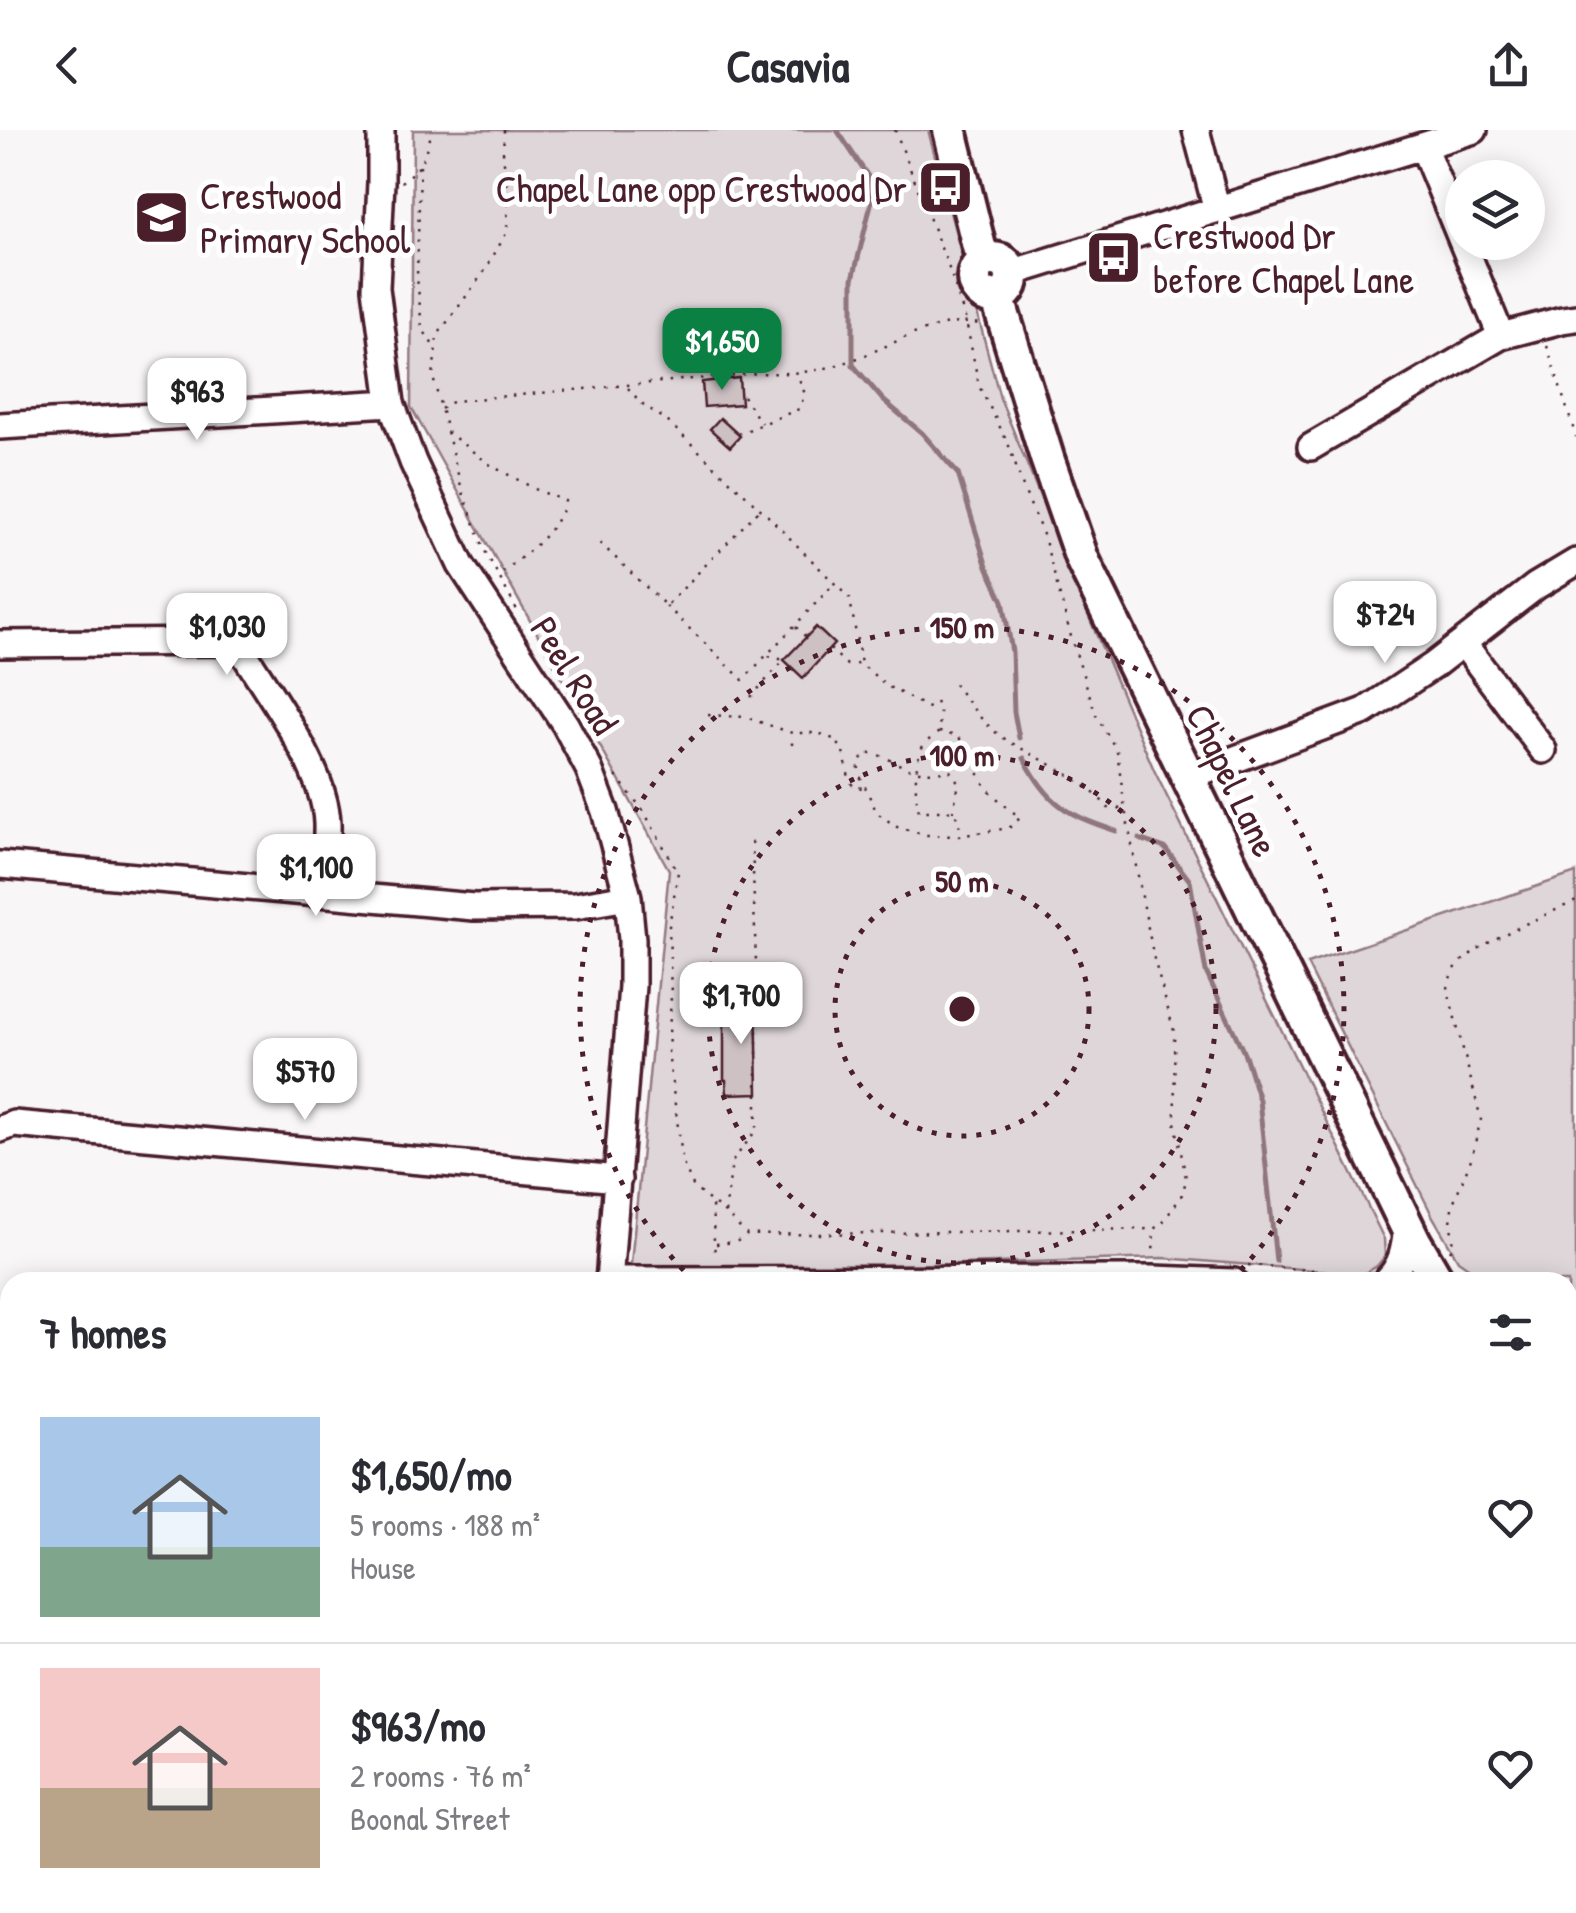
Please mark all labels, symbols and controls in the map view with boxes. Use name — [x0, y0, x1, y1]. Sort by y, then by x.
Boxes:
text: Casavia — [727, 35, 850, 96]
icon: back — [40, 38, 95, 93]
icon: share — [1481, 38, 1536, 93]
bus stop icon: Chapel Lane opp Crestwood Dr — [916, 158, 976, 218]
map controls — [1445, 160, 1545, 260]
button: layers — [1445, 160, 1545, 260]
place label: Chapel Lane opp Crestwood Dr — [496, 162, 907, 214]
place label: Crestwood Primary School — [200, 169, 411, 265]
school or university icon: Crestwood Primary School — [131, 187, 191, 247]
place label: Crestwood Dr before Chapel Lane — [1153, 209, 1414, 305]
bus stop icon: Crestwood Dr before Chapel Lane — [1084, 227, 1144, 287]
pin: $1,650 — [641, 308, 803, 393]
text: $1,650 — [685, 319, 759, 362]
pin: $963 — [138, 358, 256, 443]
text: $963 — [169, 369, 225, 412]
pin: $724 — [1326, 581, 1444, 666]
text: $724 — [1355, 592, 1415, 635]
pin: $1,030 — [146, 593, 308, 678]
text: $1,030 — [188, 604, 266, 647]
street label: Peel Road — [519, 606, 631, 744]
text: 150 m — [930, 607, 994, 647]
street label: Chapel Lane — [1174, 695, 1292, 865]
text: 100 m — [929, 735, 995, 775]
pin: $1,100 — [235, 834, 397, 919]
text: $1,100 — [279, 845, 353, 888]
text: 50 m — [935, 861, 989, 901]
pin: $1,700 — [660, 962, 822, 1047]
text: $1,700 — [702, 973, 780, 1016]
centre of rings — [944, 991, 980, 1027]
pin: $570 — [246, 1038, 364, 1123]
text: $570 — [275, 1049, 335, 1092]
text: 7 homes — [40, 1304, 166, 1361]
icon: filters — [1483, 1305, 1538, 1360]
text: $1,650/mo — [350, 1446, 512, 1503]
icon: home — [120, 1457, 240, 1577]
icon: heart — [1483, 1490, 1538, 1545]
text: 5 rooms · 188 m² — [350, 1503, 540, 1546]
text: House — [350, 1546, 416, 1589]
text: $963/mo — [350, 1697, 486, 1754]
icon: home — [120, 1708, 240, 1828]
icon: heart — [1483, 1741, 1538, 1796]
text: 2 rooms · 76 m² — [350, 1754, 531, 1797]
text: Boonal Street — [350, 1797, 509, 1840]

